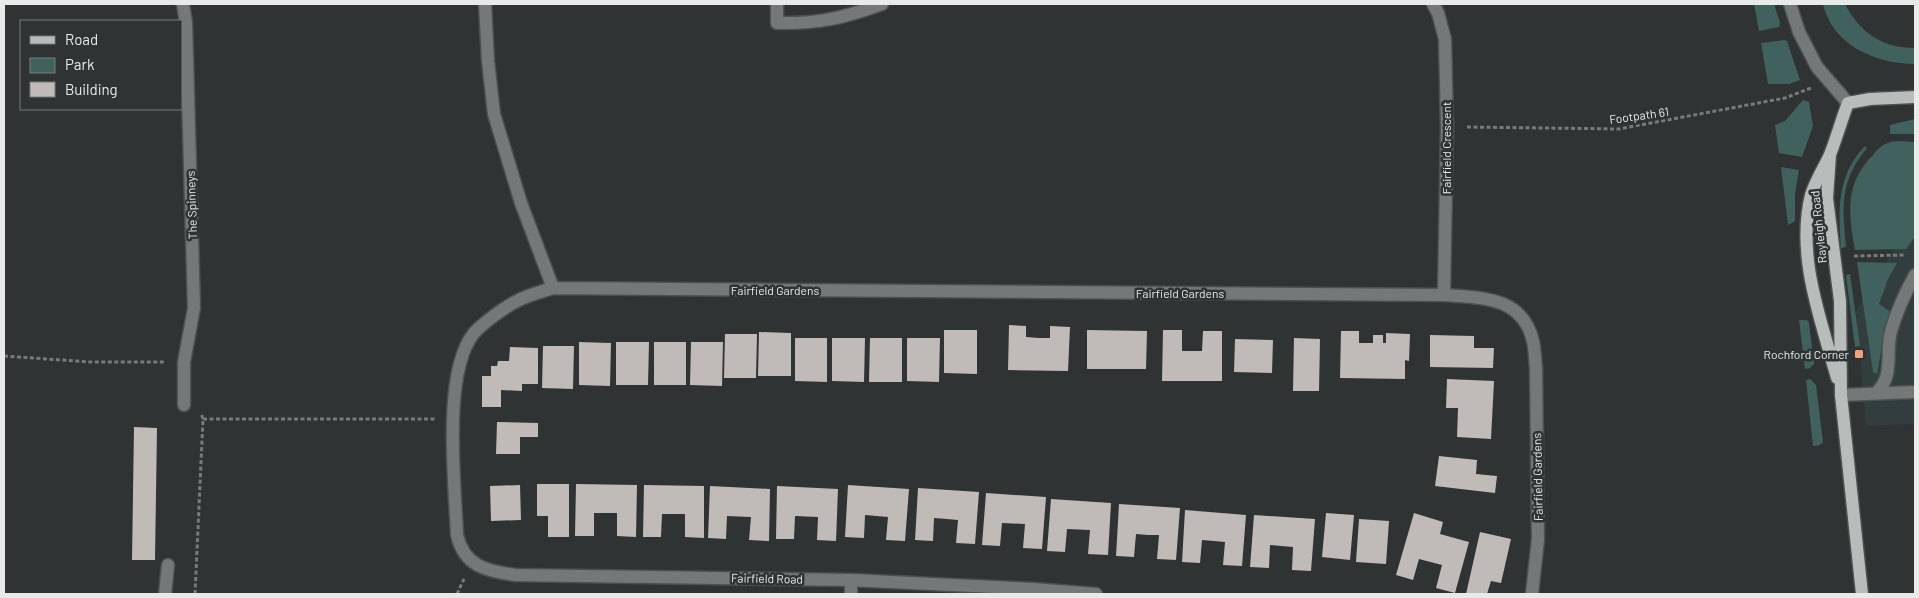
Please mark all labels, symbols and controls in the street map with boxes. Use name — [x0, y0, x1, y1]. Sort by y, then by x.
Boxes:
legend — [20, 20, 182, 110]
text: Road — [65, 30, 98, 48]
text: Park — [65, 55, 95, 73]
text: Building — [65, 80, 118, 98]
street label: Fairfield Crescent — [1439, 102, 1453, 194]
street label: Footpath 61 — [1608, 104, 1670, 126]
street label: The Spinneys — [183, 170, 199, 240]
street label: Rayleigh Road — [1807, 190, 1829, 264]
street label: Fairfield Gardens — [731, 283, 819, 297]
street label: Fairfield Gardens — [1136, 286, 1224, 300]
place label: Rochford Corner — [1764, 347, 1850, 361]
marker: Rochford Corner — [1853, 348, 1865, 360]
street label: Fairfield Gardens — [1529, 432, 1545, 521]
street label: Fairfield Road — [731, 570, 803, 586]

